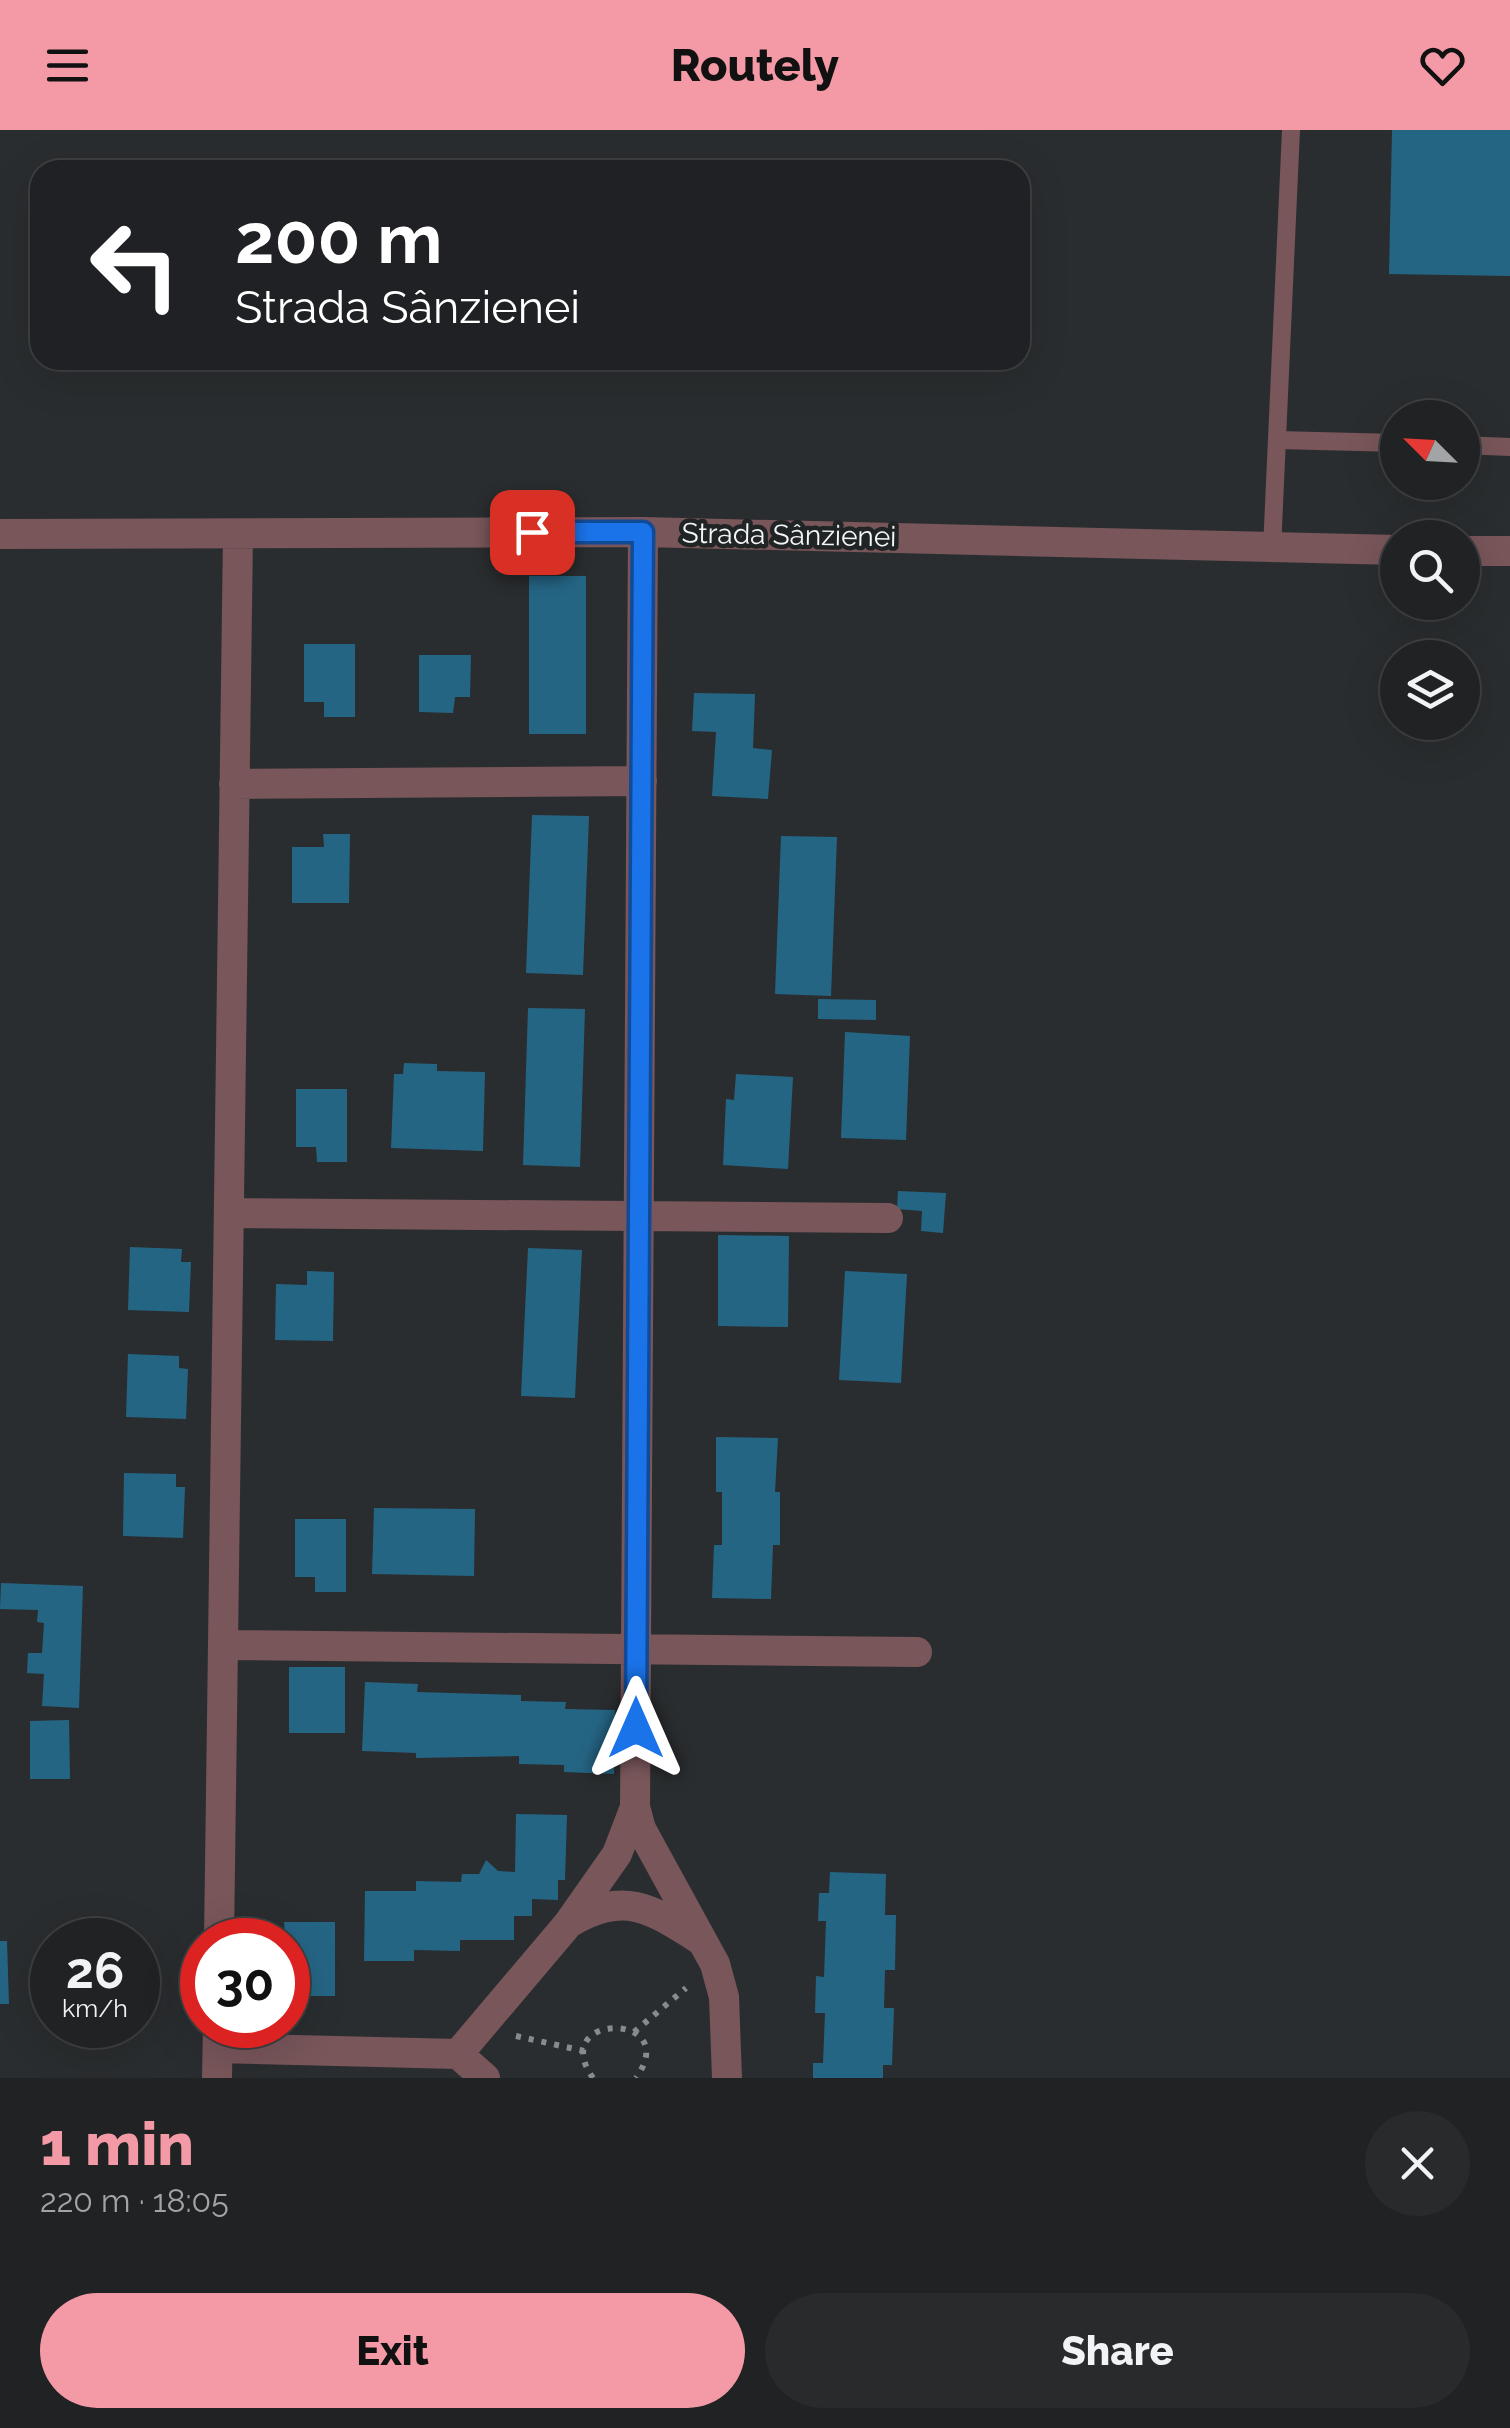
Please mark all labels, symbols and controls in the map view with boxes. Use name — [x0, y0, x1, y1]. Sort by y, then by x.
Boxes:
icon: menu — [40, 38, 95, 93]
icon: heart — [1415, 38, 1470, 93]
text: Routely — [671, 39, 839, 92]
text: 200 m — [235, 197, 442, 279]
icon: left — [70, 200, 200, 330]
text: Strada Sânzienei — [235, 281, 580, 334]
north arrow — [1380, 400, 1480, 500]
map controls — [1380, 400, 1480, 740]
pin — [490, 490, 575, 575]
icon: arrive — [505, 505, 560, 560]
street label: Strada Sânzienei — [681, 517, 897, 553]
button: search — [1380, 520, 1480, 620]
button: layers — [1380, 640, 1480, 740]
position arrow — [584, 1676, 688, 1780]
speed limit sign: 30 — [180, 1918, 310, 2048]
text: 26 — [66, 1941, 124, 2000]
text: km/h — [62, 1993, 128, 2023]
text: 1 min — [40, 2109, 194, 2179]
button: close — [1365, 2111, 1470, 2216]
text: 220 m · 18:05 — [40, 2182, 229, 2219]
button: Exit — [40, 2293, 745, 2408]
button: Share — [765, 2293, 1470, 2408]

